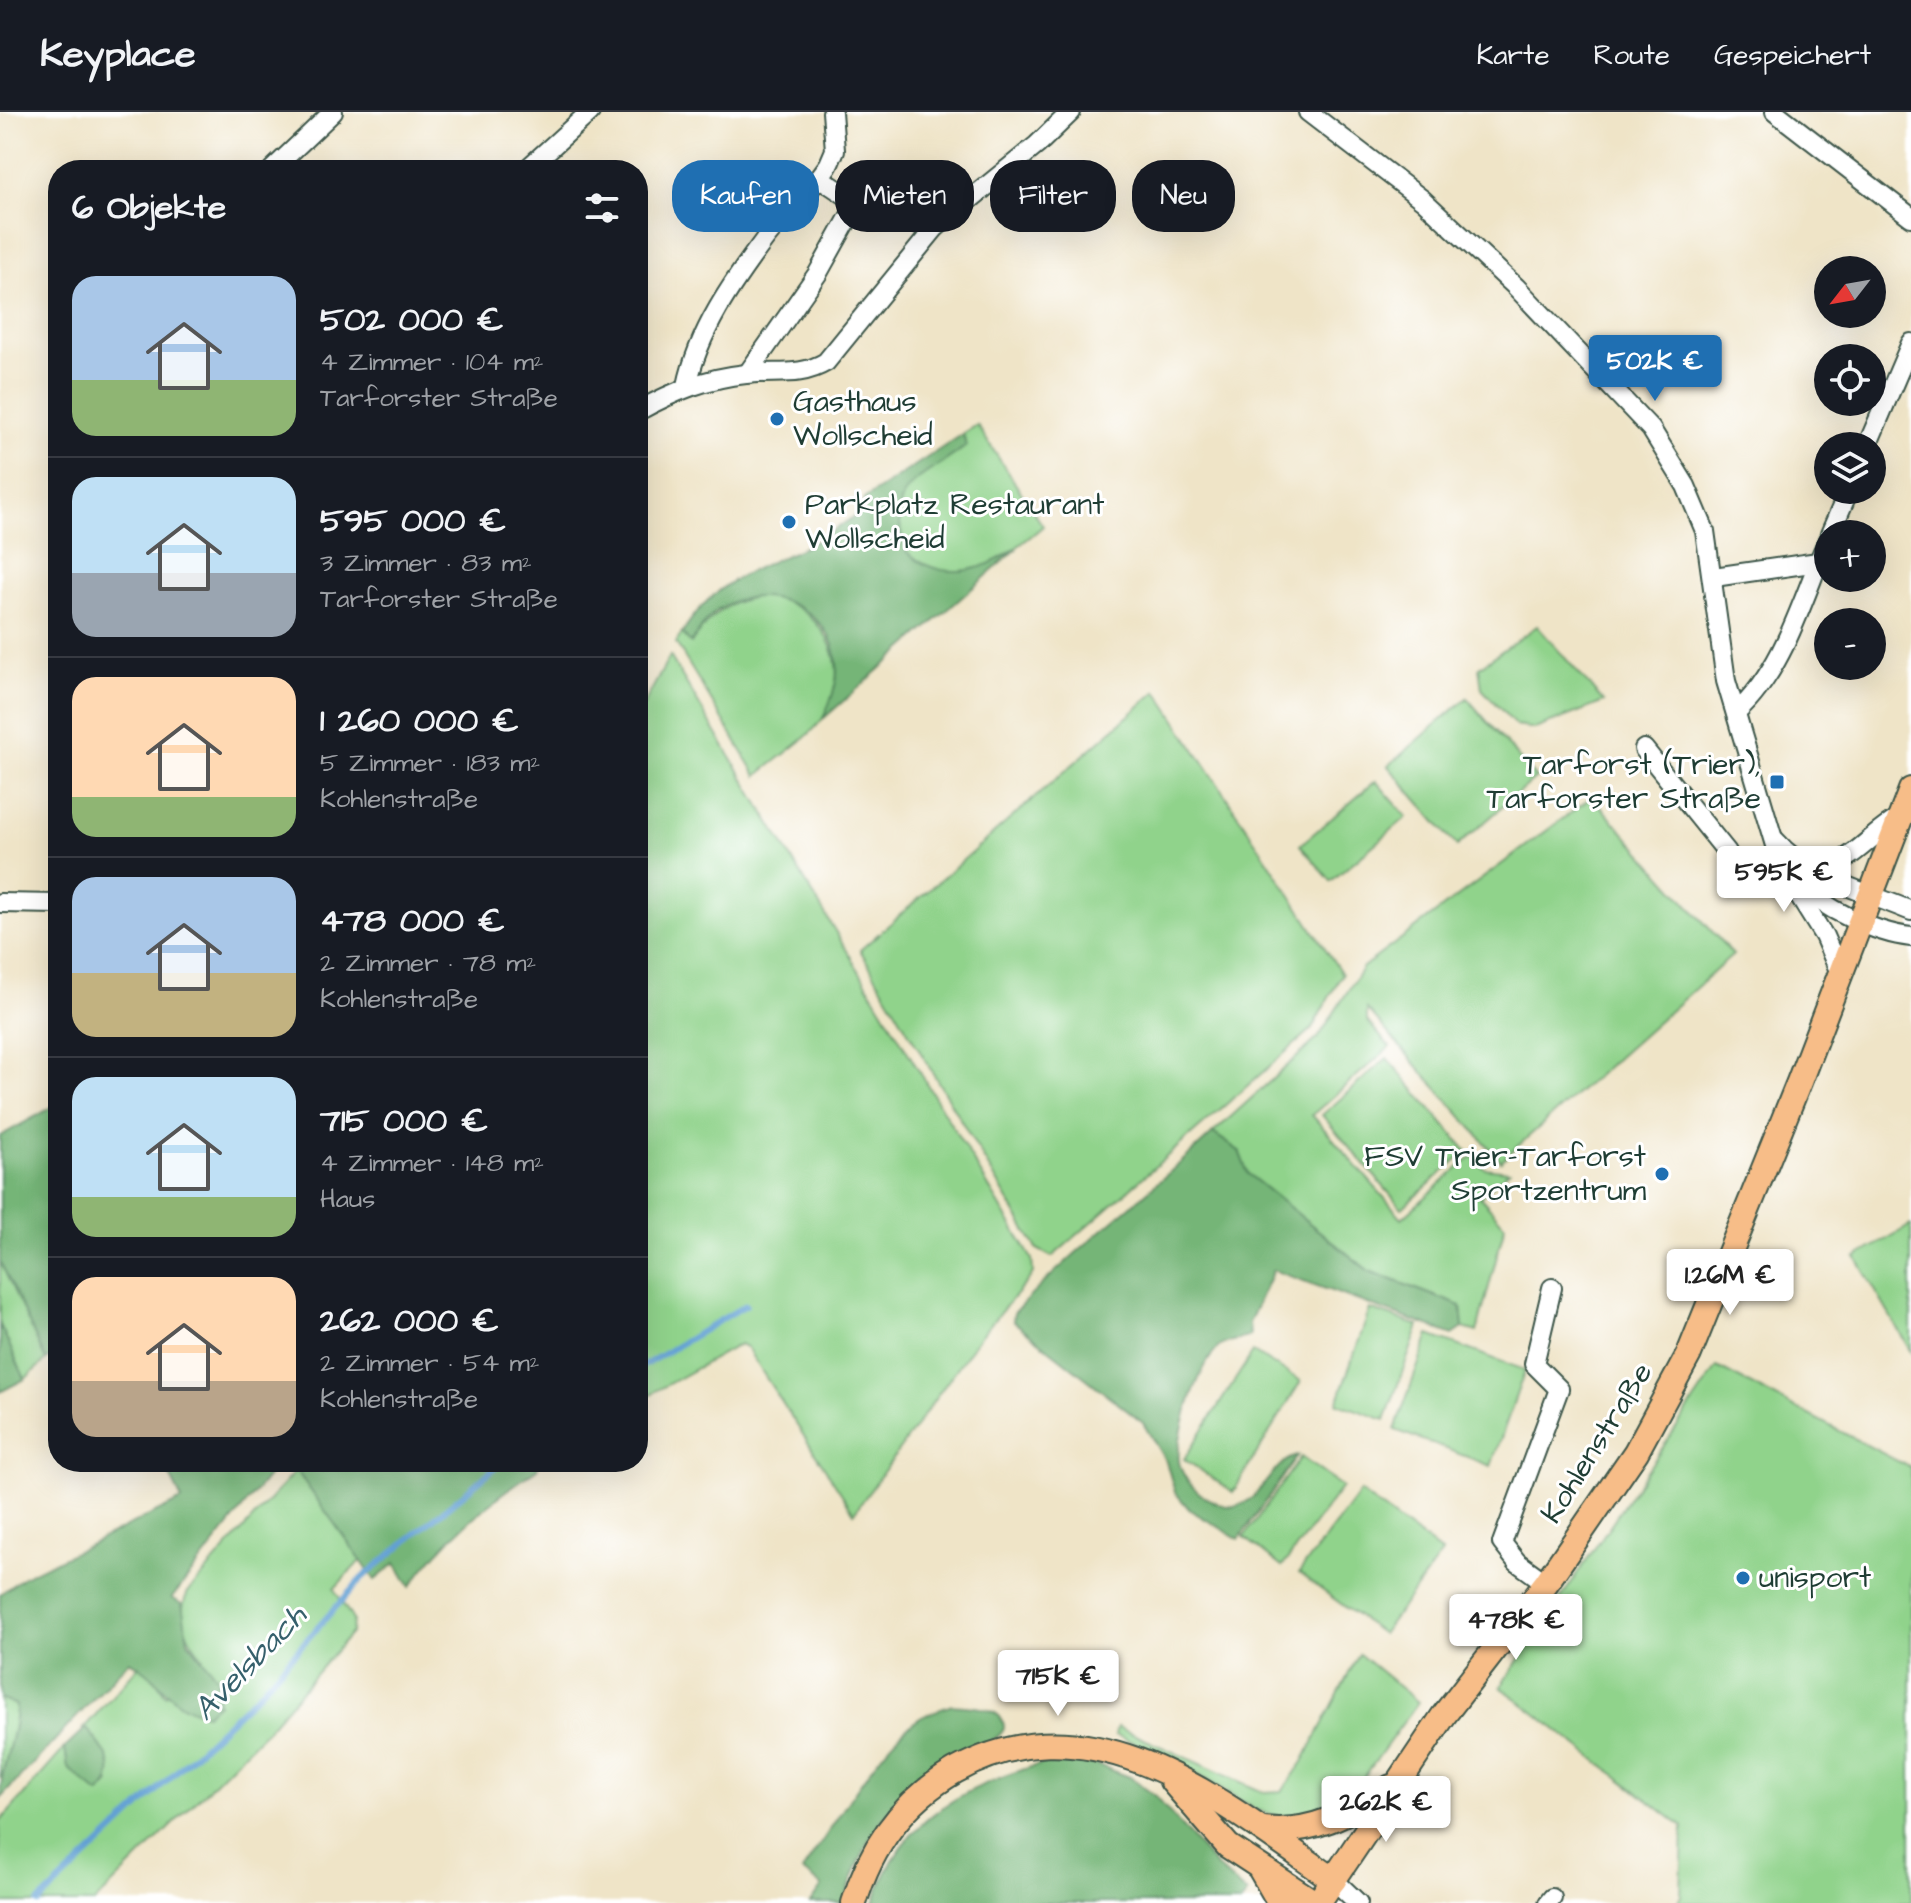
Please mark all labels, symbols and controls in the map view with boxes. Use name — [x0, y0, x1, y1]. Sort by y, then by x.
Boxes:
text: Keyplace — [40, 29, 196, 81]
text: Karte — [1476, 36, 1550, 75]
text: Route — [1594, 36, 1670, 75]
text: Gespeichert — [1714, 36, 1871, 75]
chip: Kaufen — [672, 160, 819, 232]
chip: Mieten — [835, 160, 974, 232]
chip: Filter — [990, 160, 1116, 232]
chip: Neu — [1132, 160, 1235, 232]
text: 6 Objekte — [72, 184, 226, 232]
icon: filters — [580, 186, 624, 230]
north arrow — [1814, 256, 1886, 328]
map controls — [1814, 256, 1886, 680]
text: 502 000 € — [320, 296, 504, 344]
icon: home — [136, 308, 232, 404]
pin: 502K € — [1590, 335, 1720, 403]
text: 502K € — [1607, 343, 1703, 379]
text: 4 Zimmer · 104 m² — [320, 344, 544, 380]
button: locate — [1814, 344, 1886, 416]
text: Tarforster Straße — [320, 380, 558, 416]
place label: Gasthaus Wollscheid — [793, 381, 933, 457]
marker: Gasthaus Wollscheid — [768, 410, 786, 428]
button: layers — [1814, 432, 1886, 504]
place label: Parkplatz Restaurant Wollscheid — [805, 484, 1104, 560]
text: 595 000 € — [320, 497, 506, 545]
icon: home — [136, 509, 232, 605]
marker: Parkplatz Restaurant Wollscheid — [780, 513, 798, 531]
button: + — [1814, 520, 1886, 592]
text: 3 Zimmer · 83 m² — [320, 545, 532, 581]
text: Tarforster Straße — [320, 581, 558, 617]
button: − — [1814, 608, 1886, 680]
text: 1 260 000 € — [320, 697, 519, 745]
icon: home — [136, 709, 232, 805]
place label: Tarforst (Trier), Tarforster Straße — [1486, 744, 1761, 820]
text: 5 Zimmer · 183 m² — [320, 745, 540, 781]
marker: Tarforst (Trier), Tarforster Straße — [1768, 773, 1786, 791]
text: Kohlenstraße — [320, 781, 478, 817]
pin: 595K € — [1719, 846, 1849, 914]
text: 595K € — [1735, 854, 1833, 890]
text: 478 000 € — [320, 897, 505, 945]
icon: home — [136, 909, 232, 1005]
text: 2 Zimmer · 78 m² — [320, 945, 536, 981]
text: Kohlenstraße — [320, 981, 478, 1017]
text: 715 000 € — [320, 1097, 488, 1145]
icon: home — [136, 1109, 232, 1205]
place label: FSV Trier-Tarforst Sportzentrum — [1364, 1136, 1647, 1212]
text: 4 Zimmer · 148 m² — [320, 1145, 544, 1181]
marker: FSV Trier-Tarforst Sportzentrum — [1653, 1165, 1671, 1183]
text: Haus — [320, 1181, 375, 1217]
pin: 1.26M € — [1656, 1249, 1804, 1317]
text: 1.26M € — [1685, 1257, 1775, 1293]
text: 262 000 € — [320, 1297, 499, 1345]
icon: home — [136, 1309, 232, 1405]
text: 2 Zimmer · 54 m² — [320, 1345, 539, 1381]
street label: Kohlenstraße — [1531, 1355, 1663, 1531]
text: Kohlenstraße — [320, 1381, 478, 1417]
place label: unisport — [1759, 1557, 1871, 1599]
marker: unisport — [1734, 1569, 1752, 1587]
water label: Avelsbach — [183, 1594, 318, 1731]
pin: 478K € — [1451, 1594, 1581, 1662]
text: 478K € — [1467, 1602, 1565, 1638]
pin: 715K € — [993, 1650, 1123, 1718]
text: 715K € — [1016, 1658, 1100, 1694]
pin: 262K € — [1321, 1776, 1451, 1844]
text: 262K € — [1340, 1784, 1432, 1820]

